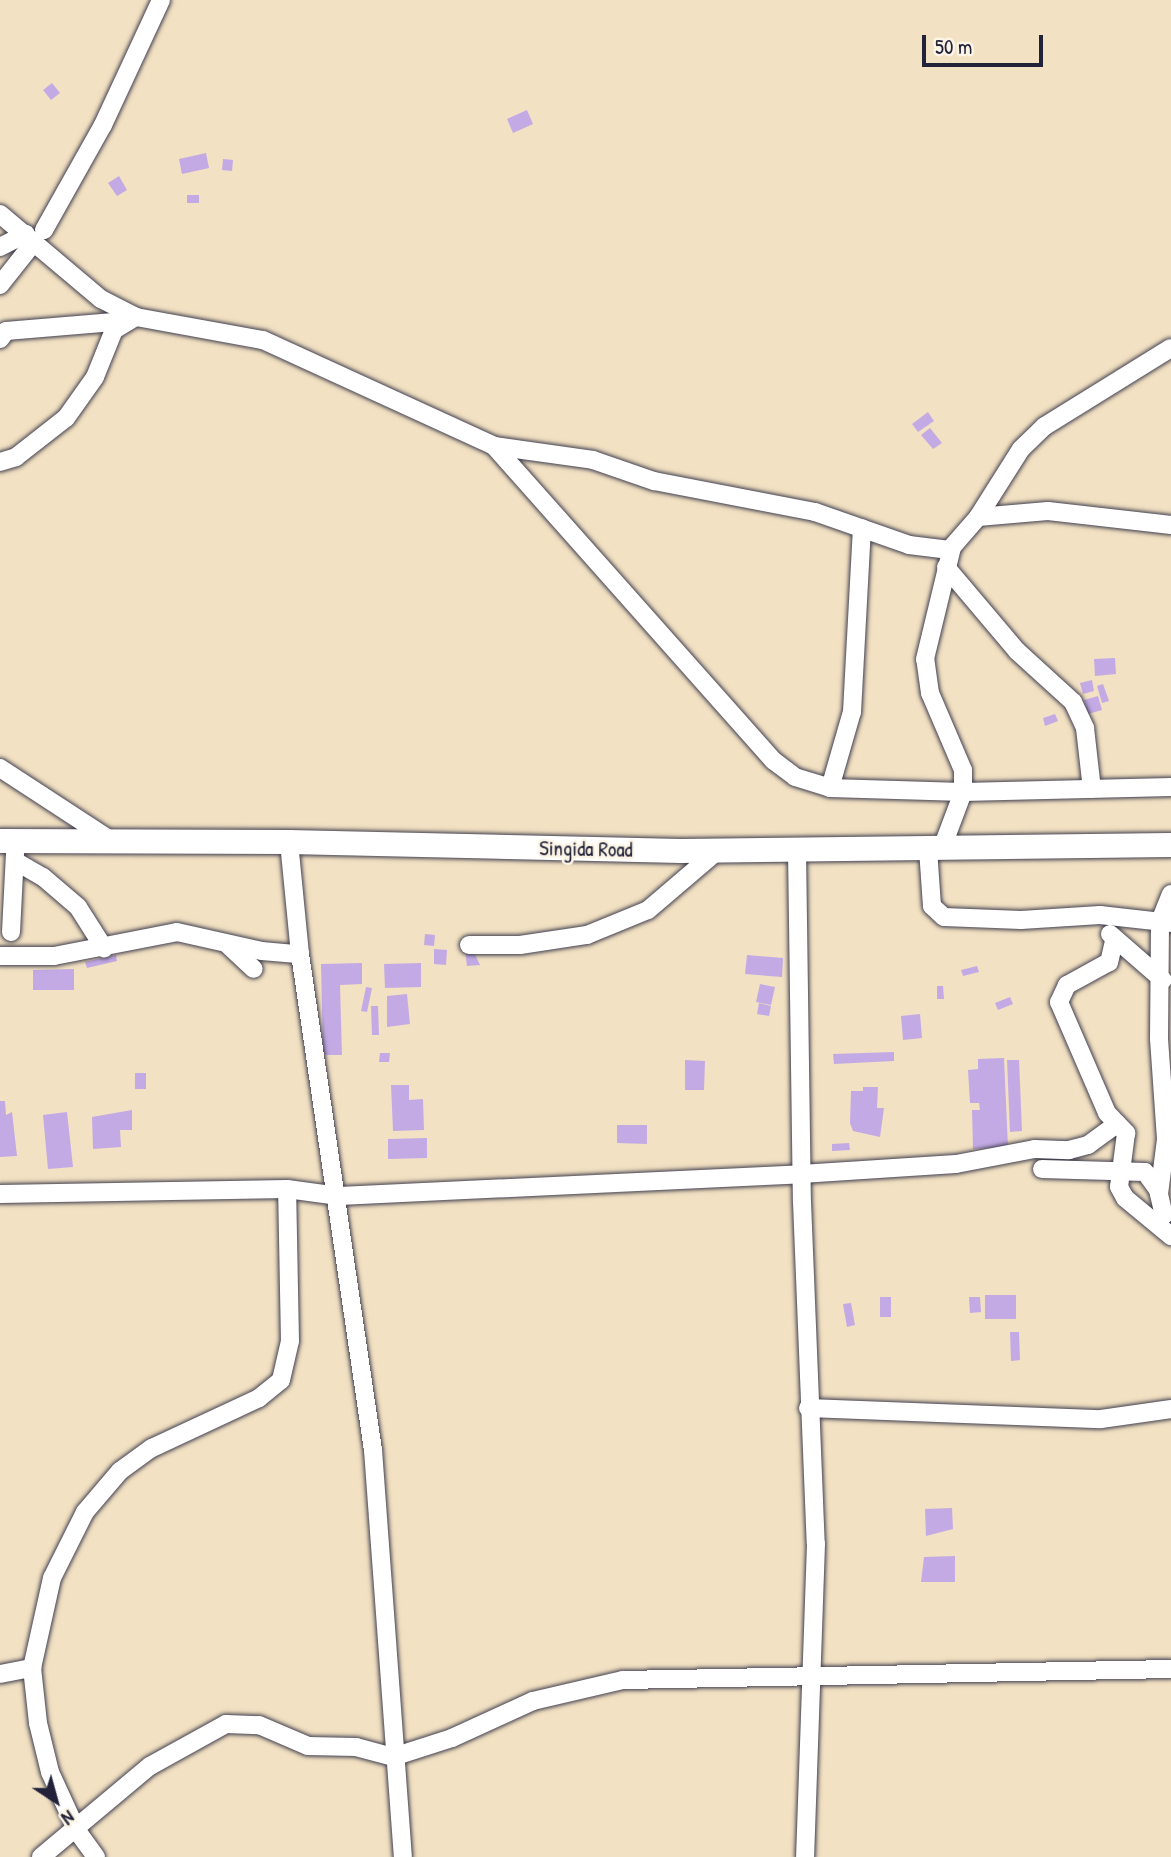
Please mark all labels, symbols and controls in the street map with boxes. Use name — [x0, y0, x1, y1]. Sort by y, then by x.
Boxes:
scale bar — [926, 21, 1047, 65]
text: 50 m — [935, 32, 972, 61]
street label: Singida Road — [539, 836, 633, 862]
north arrow — [21, 1766, 91, 1836]
text: N — [57, 1804, 80, 1831]

